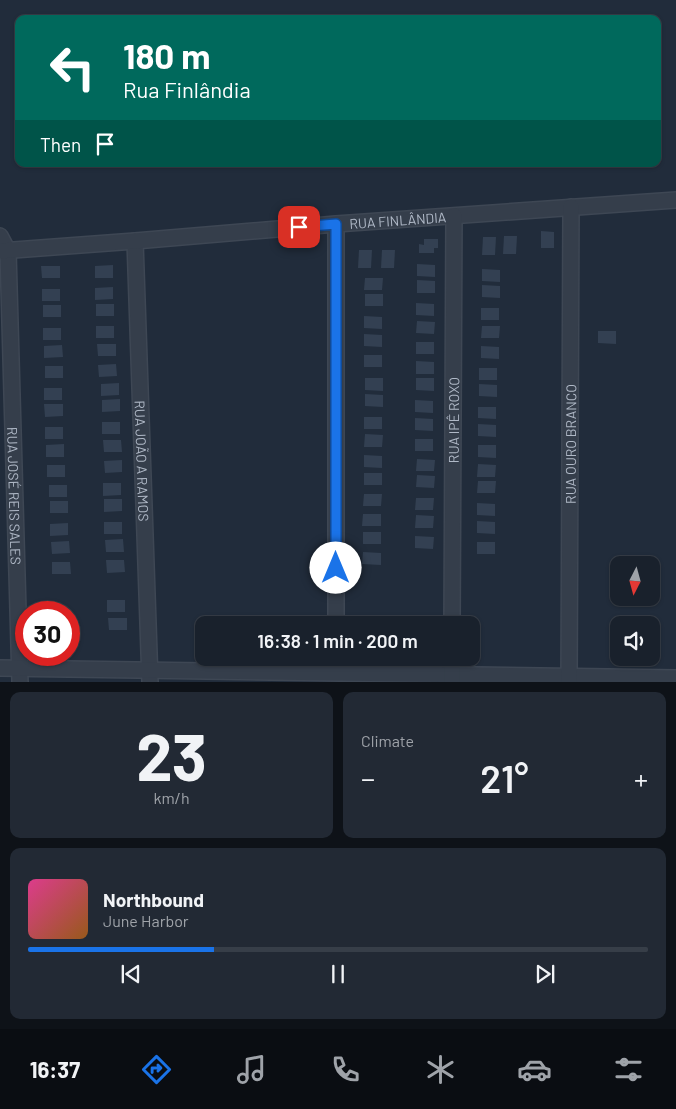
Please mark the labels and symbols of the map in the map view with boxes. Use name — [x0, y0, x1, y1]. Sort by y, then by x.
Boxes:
pin — [278, 206, 320, 248]
street label: RUA FINLÂNDIA — [349, 208, 447, 232]
street label: RUA IPÊ ROXO — [444, 377, 462, 463]
street label: RUA OURO BRANCO — [561, 384, 579, 504]
street label: RUA JOÃO A RAMOS — [132, 400, 153, 522]
street label: RUA JOSÉ REIS SALES — [4, 427, 25, 565]
position arrow — [309, 541, 361, 593]
north arrow — [610, 556, 660, 606]
speed limit sign: 30 — [15, 601, 80, 666]

